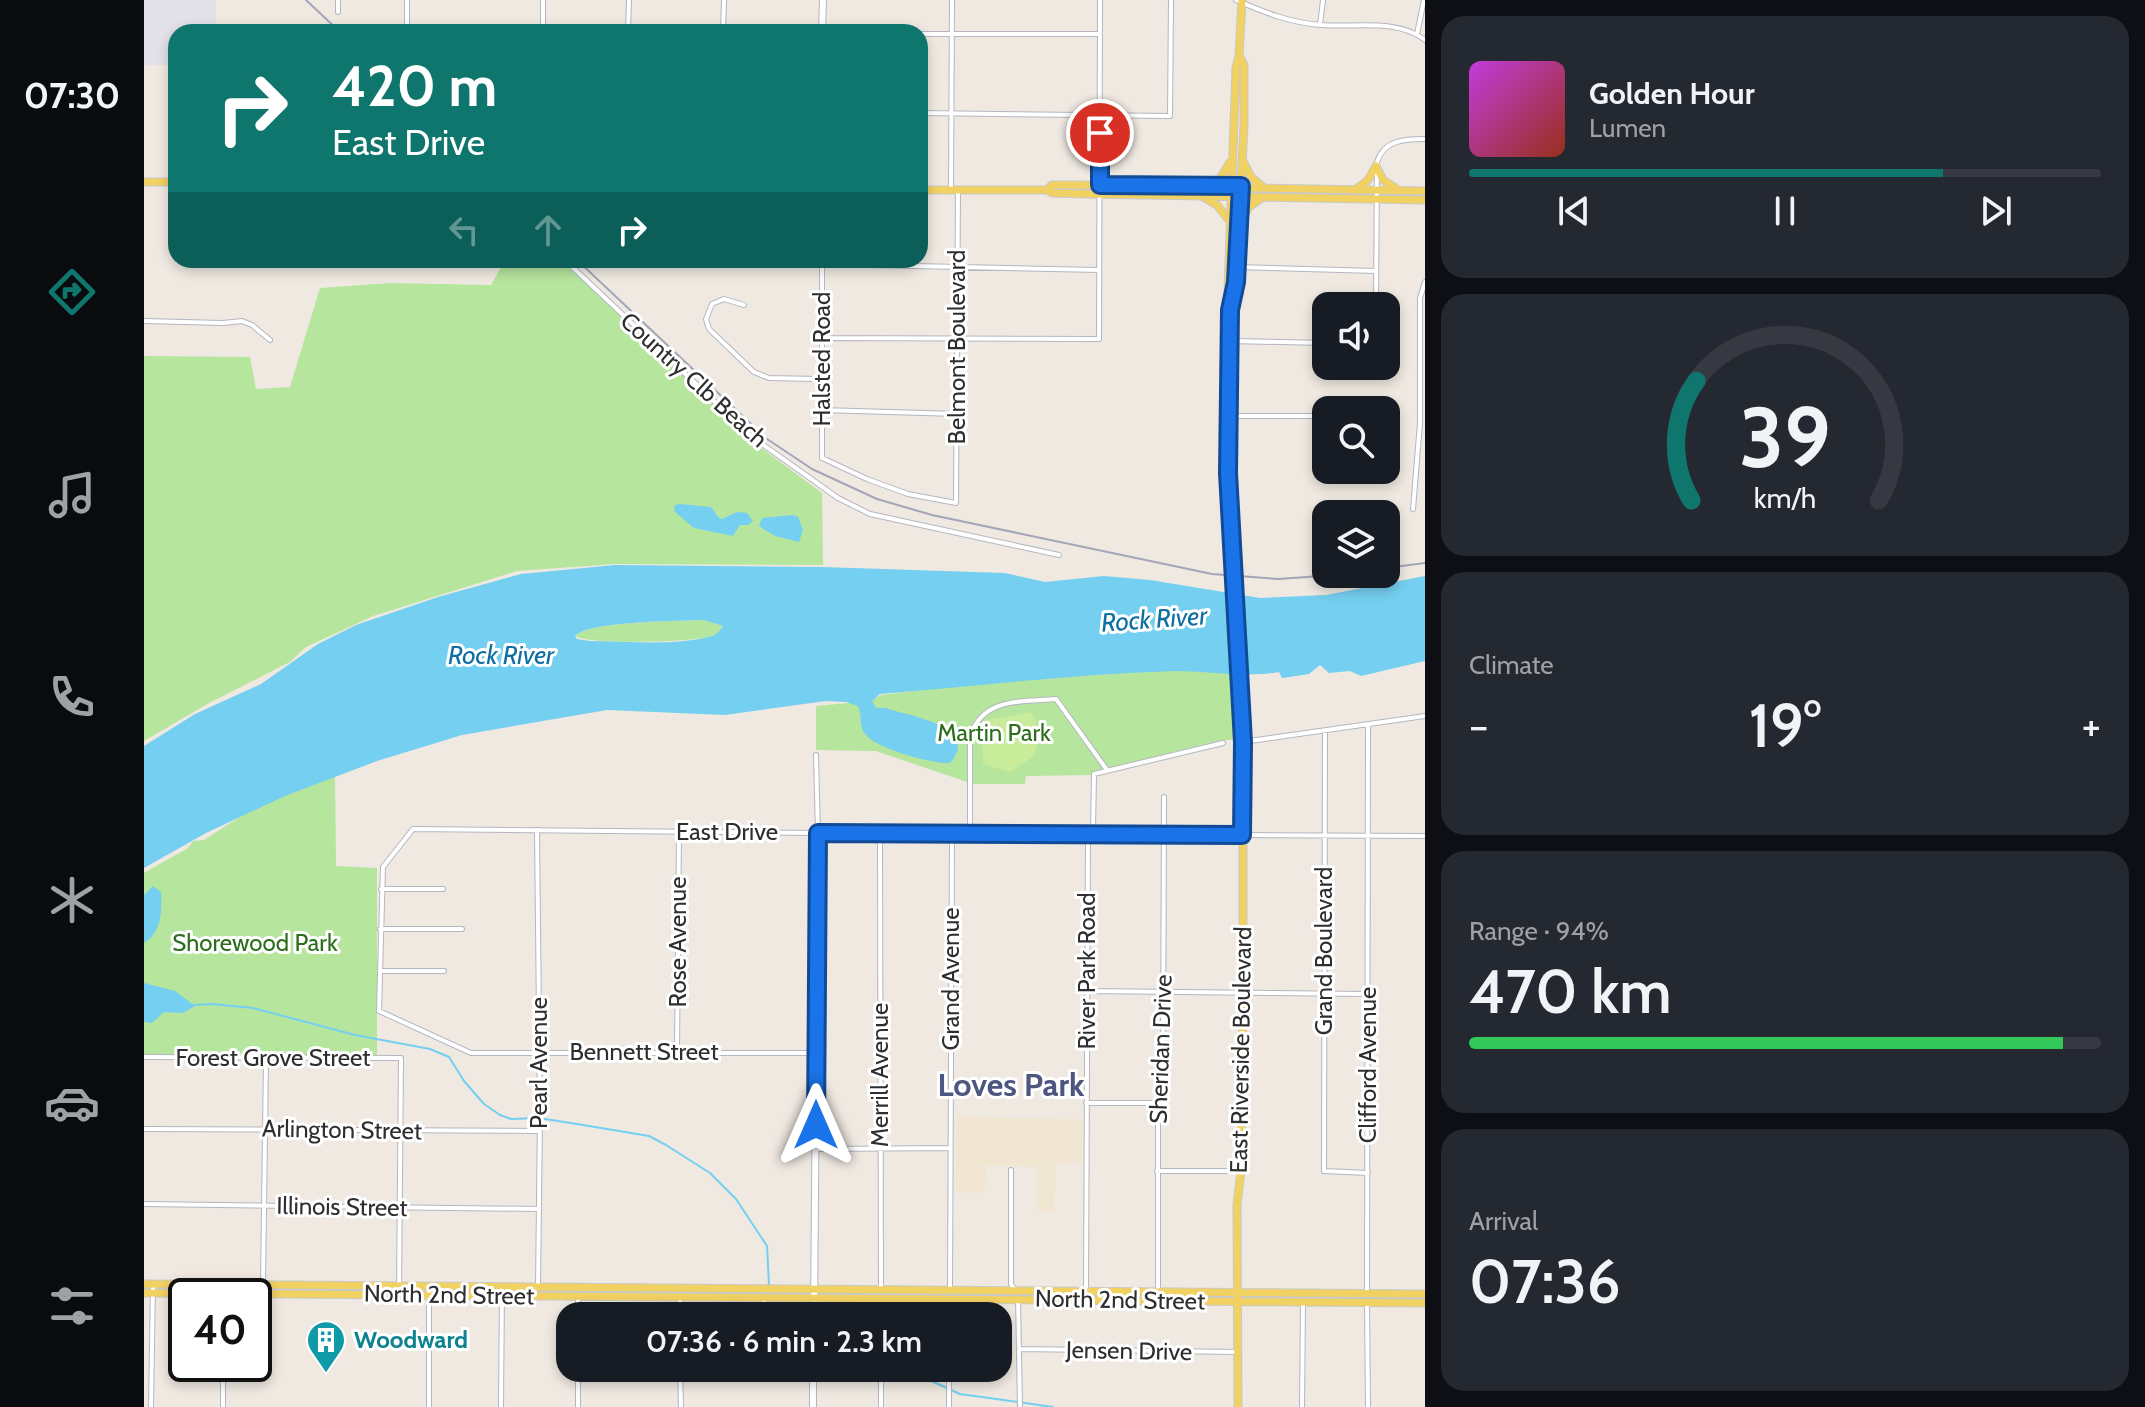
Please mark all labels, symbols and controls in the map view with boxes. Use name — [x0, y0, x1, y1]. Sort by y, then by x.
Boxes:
text: 420 m — [332, 52, 497, 120]
icon: right — [200, 56, 304, 160]
text: 07:30 — [24, 73, 120, 117]
text: Golden Hour — [1589, 75, 1755, 112]
pin — [1066, 99, 1134, 167]
icon: arrive — [1078, 111, 1122, 155]
text: Lumen — [1589, 112, 1666, 144]
text: East Drive — [332, 120, 485, 164]
icon: previous — [1552, 189, 1596, 233]
icon: pause — [1763, 189, 1807, 233]
icon: next — [1974, 189, 2018, 233]
icon: left — [442, 208, 486, 252]
icon: ahead — [526, 208, 570, 252]
icon: right — [610, 208, 654, 252]
street label: Belmont Boulevard — [942, 250, 971, 444]
icon: directions — [44, 264, 100, 320]
street label: Halsted Road — [807, 292, 836, 426]
map controls — [1312, 292, 1400, 588]
button: sound — [1312, 292, 1400, 380]
street label: Country Clb Beach — [615, 306, 774, 453]
text: 39 — [1739, 387, 1831, 488]
button: search — [1312, 396, 1400, 484]
icon: music — [44, 467, 100, 523]
text: km/h — [1754, 480, 1816, 515]
button: layers — [1312, 500, 1400, 588]
water label: Rock River — [1100, 599, 1209, 639]
water label: Rock River — [448, 639, 555, 671]
text: Climate — [1469, 649, 1554, 681]
icon: phone — [44, 669, 100, 725]
text: 19° — [1749, 689, 1821, 762]
text: − — [1469, 699, 1488, 752]
text: + — [2082, 699, 2101, 752]
park label: Martin Park — [937, 718, 1051, 747]
street label: East Drive — [676, 817, 778, 846]
street label: Grand Boulevard — [1309, 867, 1338, 1035]
icon: climate — [44, 872, 100, 928]
street label: Rose Avenue — [663, 877, 692, 1007]
street label: River Park Road — [1072, 893, 1101, 1049]
street label: Grand Avenue — [936, 907, 965, 1051]
text: Range · 94% — [1469, 915, 1609, 947]
street label: East Riverside Boulevard — [1224, 926, 1257, 1174]
park label: Shorewood Park — [172, 928, 338, 957]
text: 470 km — [1469, 955, 1672, 1028]
street label: Sheridan Drive — [1143, 974, 1178, 1124]
street label: Clifford Avenue — [1353, 987, 1382, 1143]
street label: Pearl Avenue — [524, 997, 553, 1129]
street label: Merrill Avenue — [865, 1003, 894, 1147]
street label: Bennett Street — [570, 1037, 719, 1066]
street label: Forest Grove Street — [176, 1043, 370, 1072]
district label: Loves Park — [937, 1065, 1085, 1104]
icon: car — [44, 1075, 100, 1131]
position arrow — [774, 1083, 858, 1167]
street label: Arlington Street — [262, 1114, 422, 1145]
street label: Illinois Street — [276, 1191, 408, 1222]
text: Arrival — [1469, 1205, 1538, 1237]
text: 07:36 — [1469, 1245, 1621, 1318]
icon: filters — [44, 1278, 100, 1334]
speed limit sign: 40 — [168, 1278, 272, 1382]
street label: North 2nd Street — [364, 1279, 534, 1310]
street label: North 2nd Street — [1035, 1284, 1205, 1315]
building icon: Woodward — [305, 1319, 347, 1374]
text: 07:36 · 6 min · 2.3 km — [646, 1323, 922, 1360]
place label: Woodward — [354, 1325, 468, 1354]
street label: Jensen Drive — [1065, 1335, 1192, 1366]

